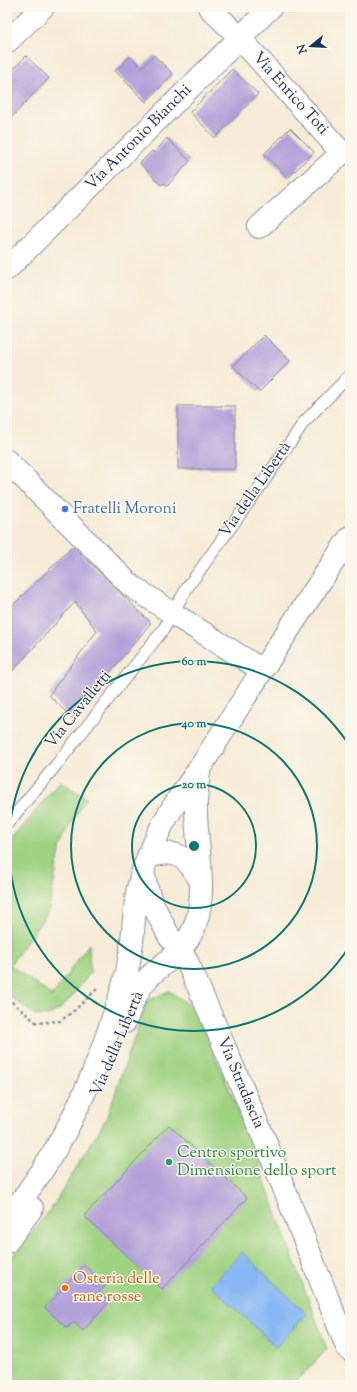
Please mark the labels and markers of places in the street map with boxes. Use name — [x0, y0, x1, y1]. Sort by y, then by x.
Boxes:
place label: Fratelli Moroni — [73, 498, 177, 521]
marker: Fratelli Moroni — [60, 504, 70, 514]
centre of rings — [187, 839, 201, 853]
place label: Centro sportivo Dimensione dello sport — [177, 1142, 337, 1183]
marker: Centro sportivo Dimensione dello sport — [164, 1157, 174, 1167]
place label: Osteria delle rane rosse — [73, 1268, 160, 1309]
marker: Osteria delle rane rosse — [60, 1283, 70, 1293]

